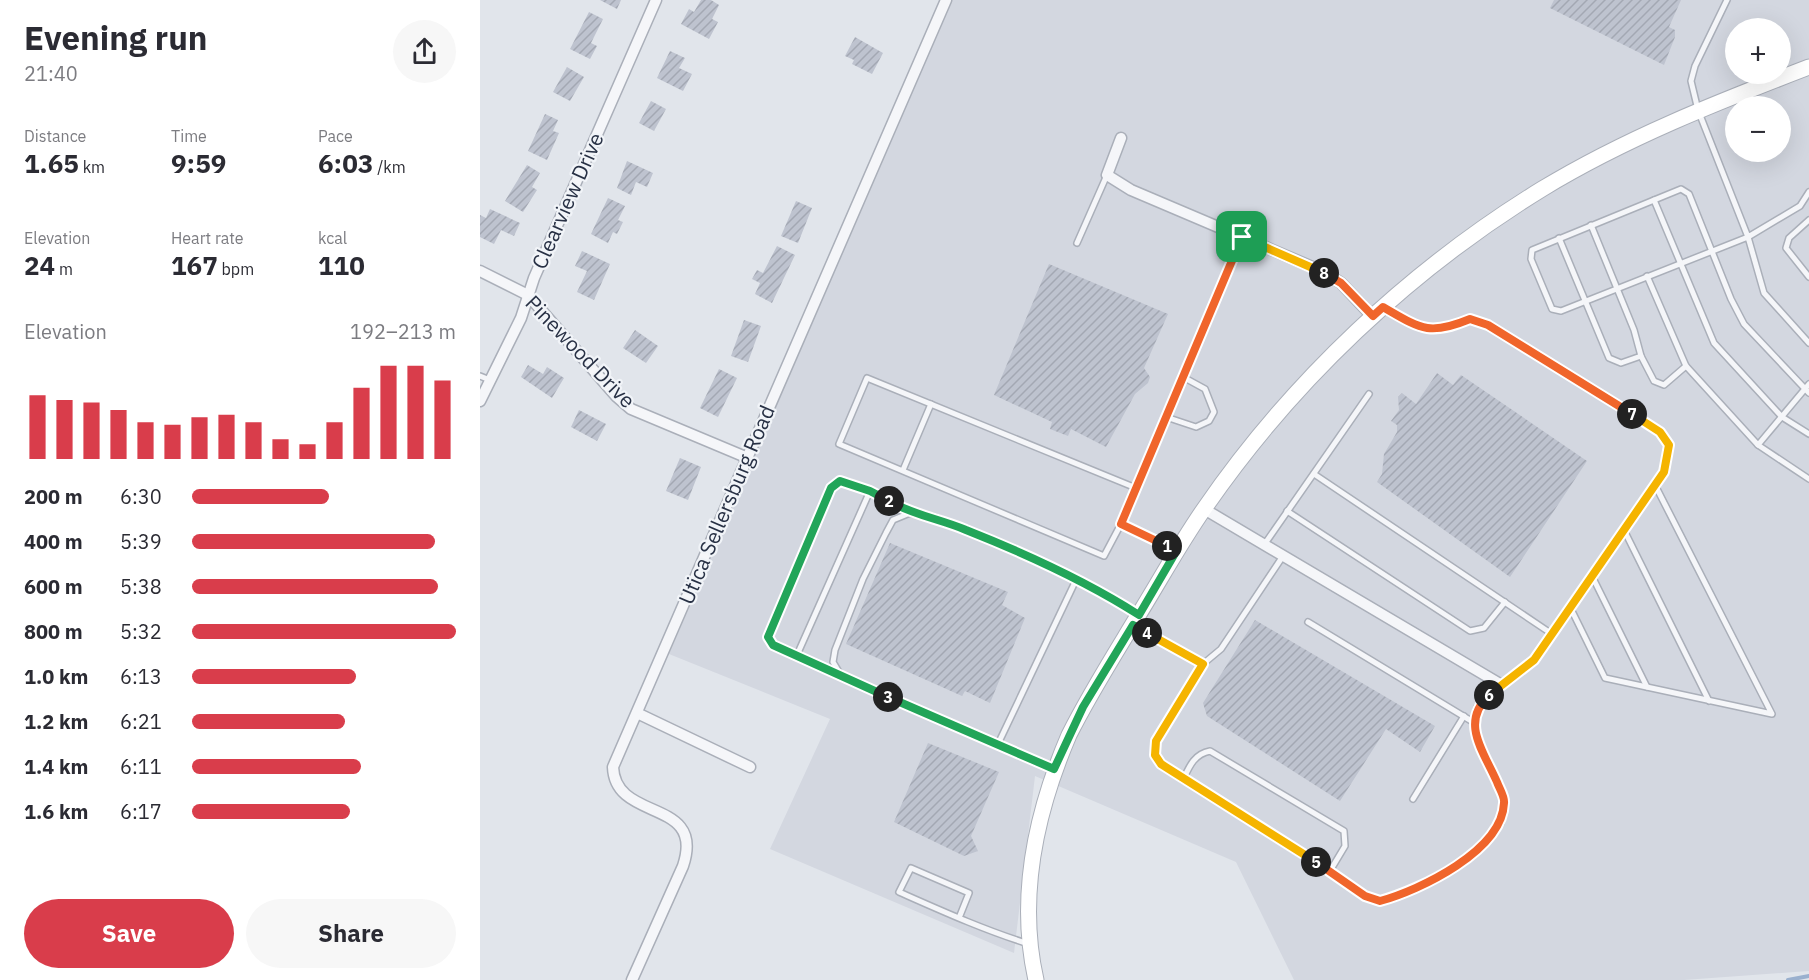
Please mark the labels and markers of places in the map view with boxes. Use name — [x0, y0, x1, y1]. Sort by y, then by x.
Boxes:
pin — [1216, 211, 1267, 262]
pin: 8 — [1309, 258, 1339, 288]
pin: 7 — [1617, 399, 1647, 429]
pin: 2 — [874, 486, 904, 516]
pin: 1 — [1152, 531, 1182, 561]
pin: 4 — [1132, 618, 1162, 648]
pin: 6 — [1474, 680, 1504, 710]
pin: 3 — [873, 682, 903, 712]
pin: 5 — [1301, 847, 1331, 877]

